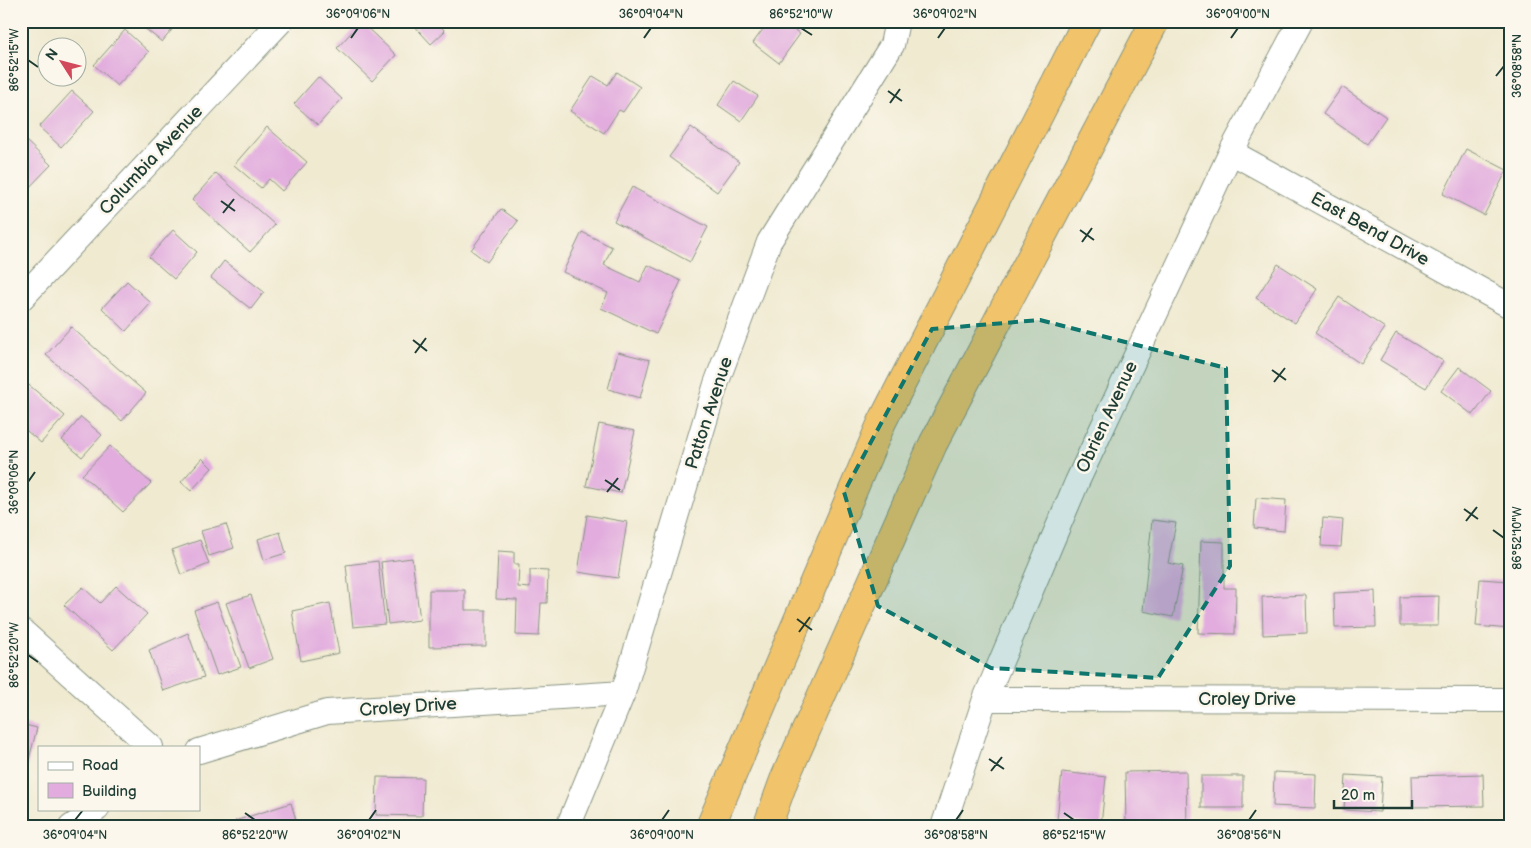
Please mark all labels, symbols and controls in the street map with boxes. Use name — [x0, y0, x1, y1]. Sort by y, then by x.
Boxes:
text: 36°09'06"N — [326, 7, 390, 22]
text: 36°09'04"N — [619, 7, 683, 22]
text: 86°52'10"W — [769, 7, 833, 22]
text: 36°09'02"N — [913, 7, 977, 22]
text: 36°09'00"N — [1206, 7, 1270, 22]
text: 86°52'15"W — [7, 28, 22, 92]
text: 36°08'58"N — [1510, 34, 1525, 98]
north arrow — [38, 38, 88, 88]
text: N — [42, 45, 62, 64]
street label: Columbia Avenue — [95, 101, 207, 219]
street label: East Bend Drive — [1307, 188, 1433, 270]
street label: Patton Avenue — [681, 354, 737, 472]
street label: Obrien Avenue — [1072, 358, 1142, 476]
text: 36°09'06"N — [7, 450, 22, 514]
text: 86°52'10"W — [1510, 506, 1525, 570]
text: 86°52'20"W — [7, 622, 22, 688]
street label: Croley Drive — [1198, 689, 1296, 710]
street label: Croley Drive — [359, 693, 458, 721]
legend — [38, 746, 200, 810]
text: Road — [82, 756, 118, 775]
scale bar — [1334, 778, 1411, 810]
text: Building — [82, 782, 137, 801]
text: 20 m — [1341, 786, 1375, 805]
text: 36°09'04"N — [43, 828, 107, 843]
text: 86°52'20"W — [222, 828, 288, 843]
text: 36°09'02"N — [337, 828, 401, 843]
text: 36°09'00"N — [630, 828, 694, 843]
text: 36°08'58"N — [924, 828, 988, 843]
text: 86°52'15"W — [1042, 828, 1106, 843]
text: 36°08'56"N — [1217, 828, 1281, 843]

